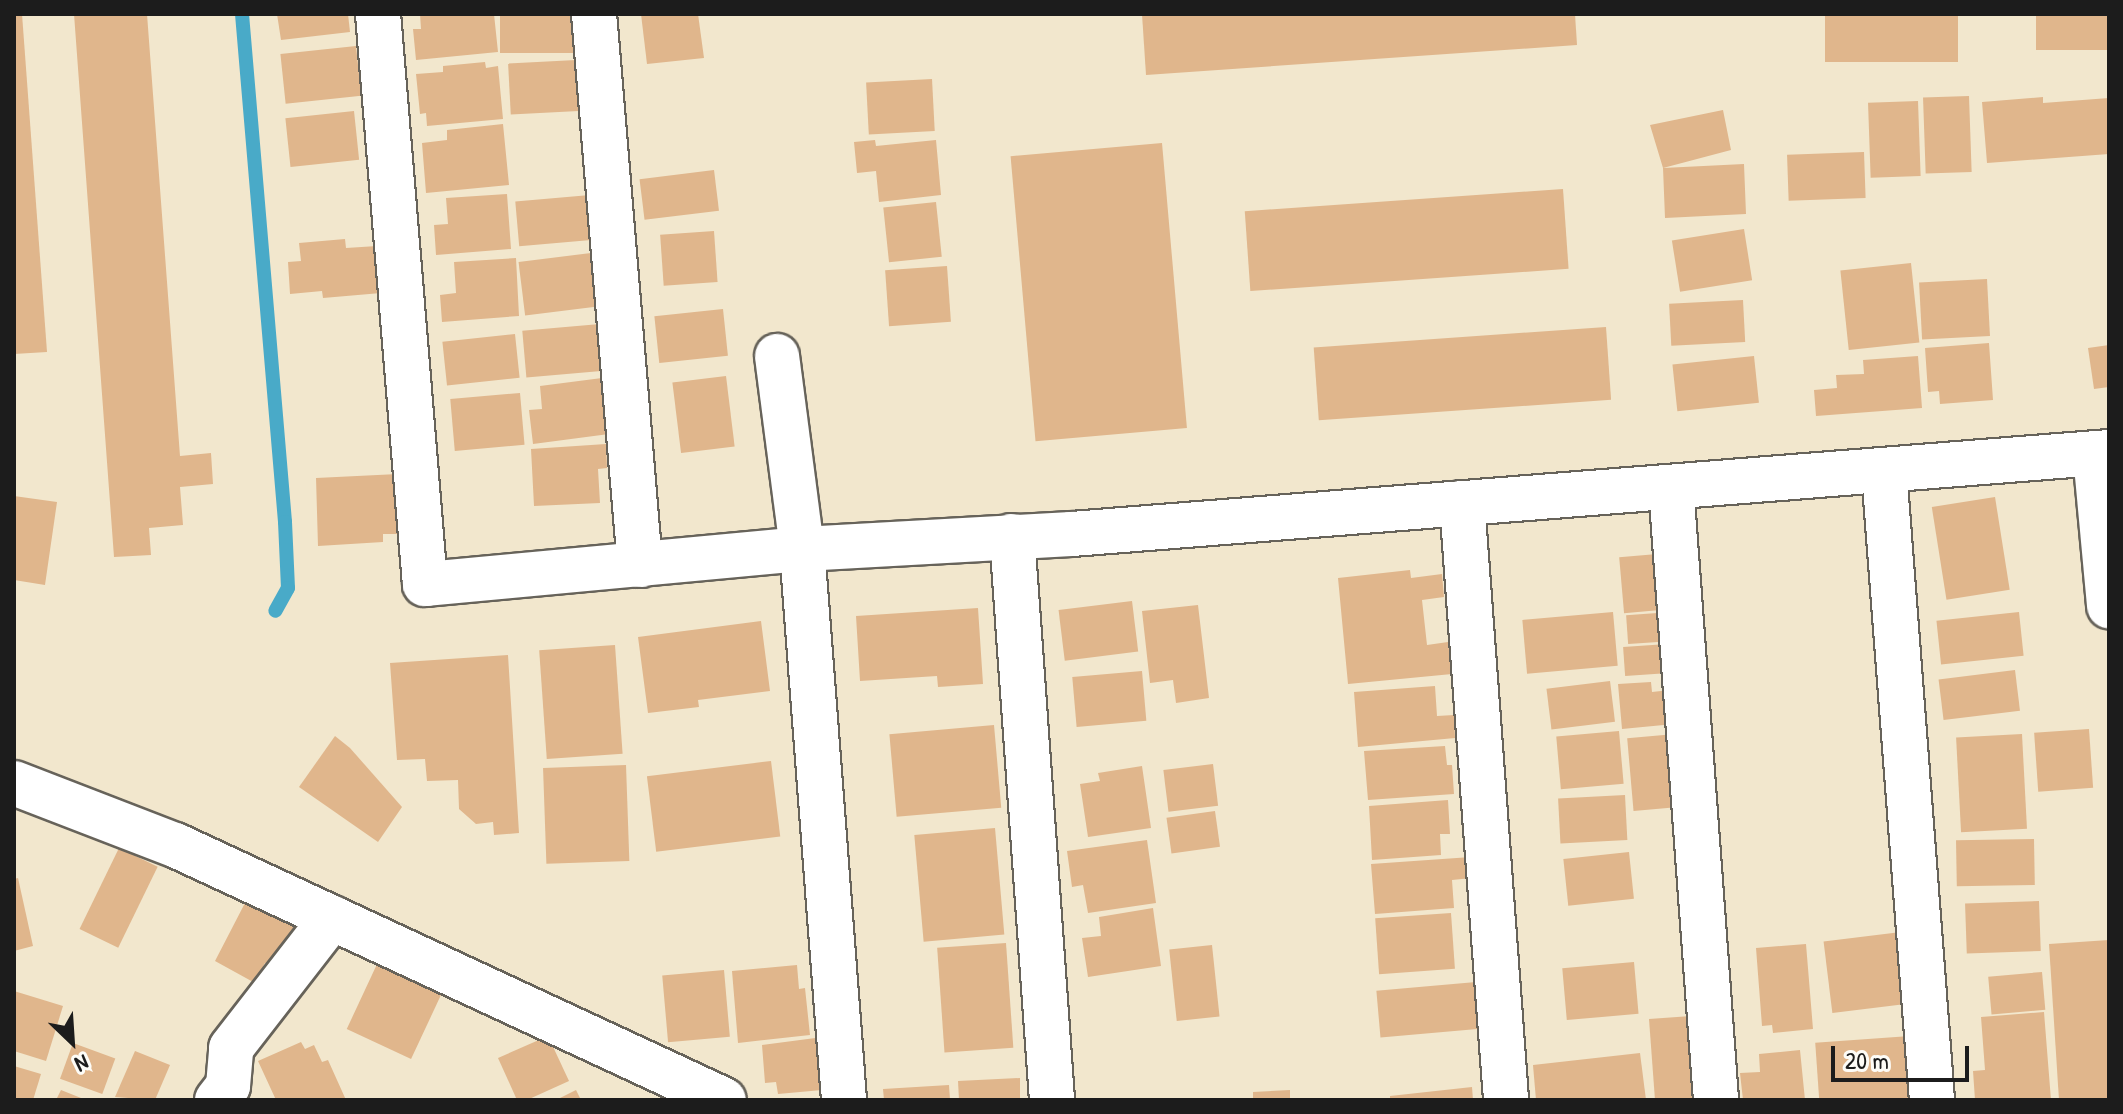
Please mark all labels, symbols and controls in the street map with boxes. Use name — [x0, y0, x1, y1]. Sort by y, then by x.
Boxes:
north arrow — [32, 1002, 112, 1082]
scale bar — [1835, 1030, 1973, 1080]
text: 20 m — [1845, 1044, 1889, 1076]
text: N — [70, 1048, 94, 1080]

